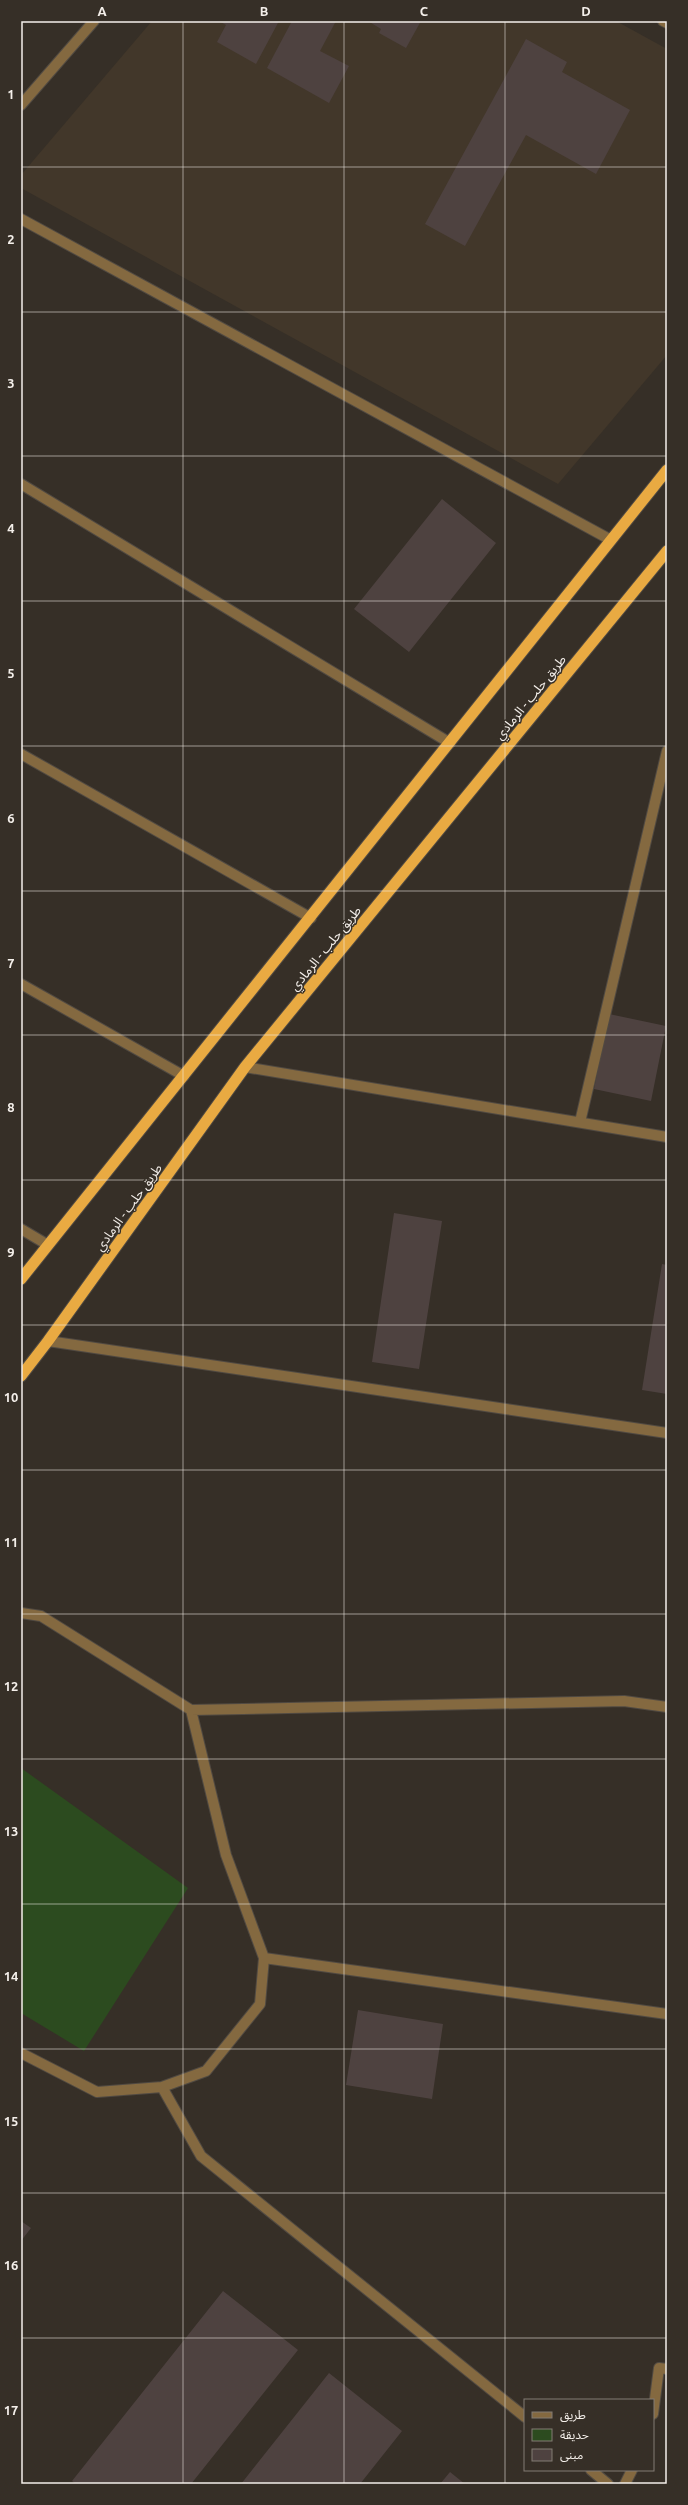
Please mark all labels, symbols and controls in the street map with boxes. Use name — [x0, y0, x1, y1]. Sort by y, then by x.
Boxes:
text: A — [97, 4, 107, 18]
text: B — [260, 4, 269, 18]
text: C — [420, 4, 429, 18]
text: D — [581, 4, 591, 18]
text: 1 — [7, 87, 15, 101]
text: 2 — [7, 232, 15, 246]
text: 3 — [7, 376, 15, 390]
text: 4 — [7, 521, 15, 535]
street label: طريق حلب - الرمادي — [492, 652, 571, 744]
text: 5 — [7, 666, 15, 680]
text: 6 — [7, 811, 15, 825]
street label: طريق حلب - الرمادي — [287, 903, 366, 995]
text: 7 — [7, 956, 15, 970]
text: 8 — [7, 1100, 15, 1114]
street label: طريق حلب - الرمادي — [92, 1161, 168, 1256]
text: 9 — [7, 1245, 15, 1259]
text: 10 — [4, 1390, 18, 1404]
text: 11 — [4, 1535, 18, 1549]
text: 12 — [4, 1679, 18, 1693]
text: 13 — [4, 1824, 18, 1838]
text: 14 — [4, 1969, 18, 1983]
text: 15 — [4, 2114, 18, 2128]
text: 16 — [4, 2258, 18, 2272]
legend — [524, 2399, 654, 2471]
text: 17 — [4, 2403, 18, 2417]
text: طريق — [560, 2408, 586, 2423]
text: حديقة — [560, 2428, 589, 2442]
text: مبنى — [560, 2448, 583, 2462]

